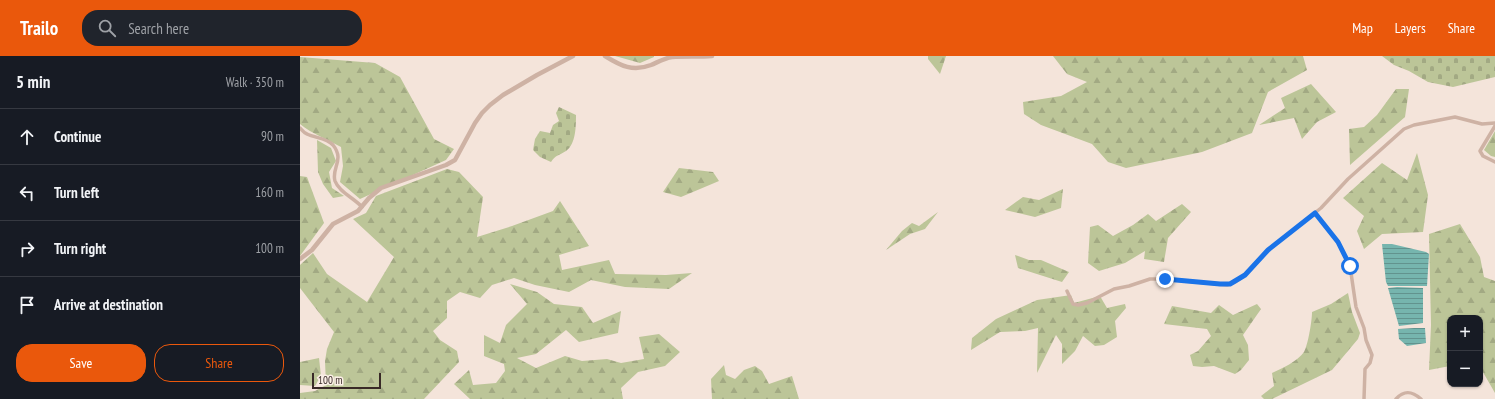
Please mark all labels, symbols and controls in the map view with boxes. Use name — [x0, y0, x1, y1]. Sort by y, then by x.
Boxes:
search box — [82, 10, 362, 46]
text: Trailo — [20, 16, 58, 40]
icon: search — [96, 17, 118, 39]
text: Search here — [128, 19, 189, 38]
text: Map — [1352, 19, 1373, 37]
text: Layers — [1395, 19, 1426, 37]
text: Share — [1448, 19, 1475, 37]
text: 5 min — [16, 71, 50, 93]
text: Walk · 350 m — [226, 74, 284, 91]
icon: ahead — [16, 126, 38, 148]
text: Continue — [54, 127, 101, 146]
text: 90 m — [261, 128, 284, 145]
icon: left — [16, 182, 38, 204]
text: Turn left — [54, 183, 99, 202]
text: 160 m — [255, 184, 284, 201]
icon: right — [16, 238, 38, 260]
text: Turn right — [54, 239, 106, 258]
text: 100 m — [255, 240, 284, 257]
route start — [1341, 257, 1359, 275]
route end — [1156, 270, 1174, 288]
icon: arrive — [16, 294, 38, 316]
text: Arrive at destination — [54, 295, 163, 314]
map controls — [1447, 315, 1483, 387]
button: + — [1447, 315, 1483, 351]
button: Save — [16, 344, 146, 382]
button: Share — [154, 344, 284, 382]
button: − — [1447, 351, 1483, 387]
scale bar — [312, 371, 381, 390]
text: 100 m — [318, 373, 342, 387]

